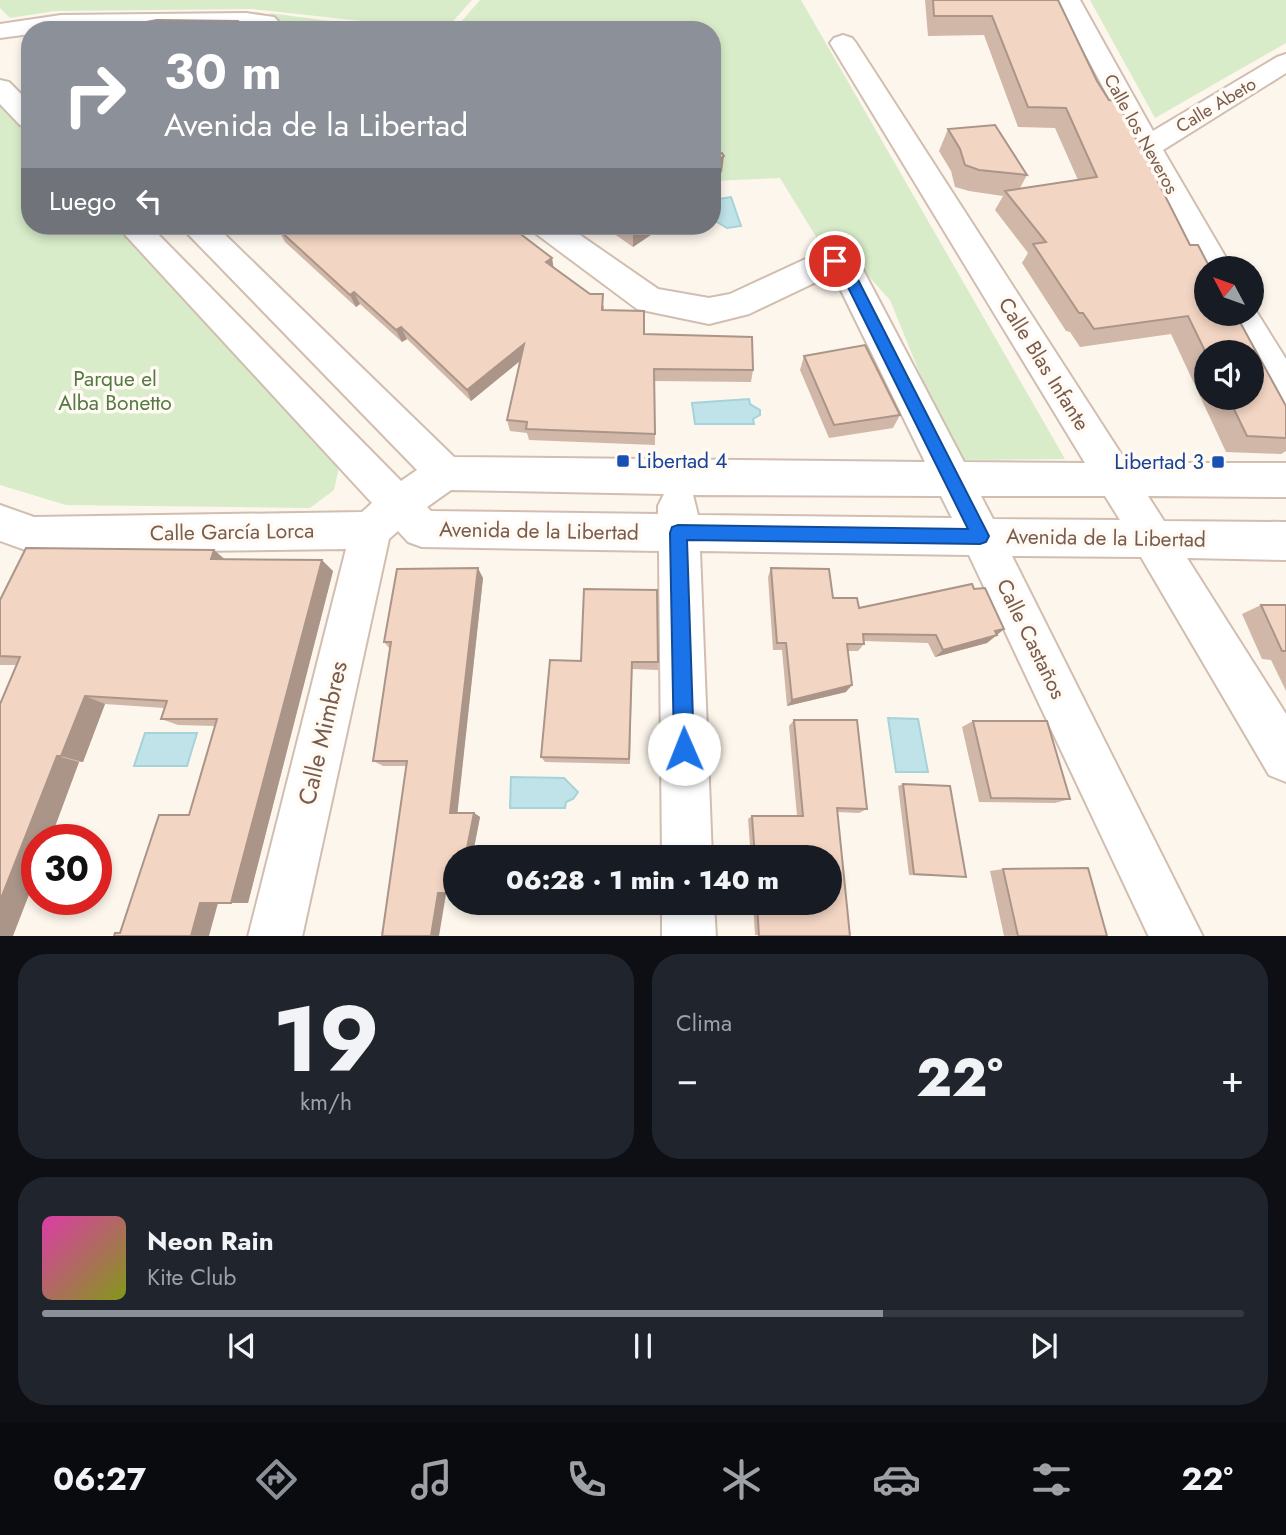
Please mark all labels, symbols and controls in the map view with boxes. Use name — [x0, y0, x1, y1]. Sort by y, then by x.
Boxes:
text: 30 m — [164, 37, 282, 107]
icon: right — [49, 49, 140, 140]
street label: Calle los Neveros — [1097, 69, 1185, 199]
street label: Calle Abeto — [1171, 71, 1261, 139]
text: Avenida de la Libertad — [164, 102, 468, 148]
text: Luego — [49, 182, 116, 220]
icon: left — [130, 182, 168, 220]
pin — [805, 231, 865, 291]
icon: arrive — [816, 242, 854, 280]
north arrow — [1194, 256, 1264, 326]
map controls — [1194, 256, 1264, 410]
street label: Calle Blas Infante — [991, 292, 1097, 436]
button: sound — [1194, 340, 1264, 410]
park label: Parque el Alba Bonetto — [58, 364, 172, 418]
place label: Libertad 4 — [637, 446, 728, 476]
place label: Libertad 3 — [1114, 447, 1204, 477]
marker: Libertad 4 — [615, 453, 631, 469]
marker: Libertad 3 — [1210, 454, 1226, 470]
street label: Avenida de la Libertad — [439, 514, 639, 548]
street label: Calle García Lorca — [150, 516, 314, 548]
street label: Avenida de la Libertad — [1006, 521, 1206, 555]
street label: Calle Castaños — [989, 574, 1073, 704]
street label: Calle Mimbres — [289, 658, 356, 808]
position arrow — [647, 712, 721, 786]
speed limit sign: 30 — [21, 824, 112, 915]
text: 06:28 · 1 min · 140 m — [506, 861, 779, 899]
text: 19 — [272, 974, 380, 1105]
text: Clima — [676, 1006, 732, 1040]
text: 22° — [916, 1040, 1003, 1116]
text: − — [676, 1051, 698, 1106]
text: + — [1221, 1051, 1244, 1106]
text: km/h — [300, 1085, 352, 1119]
text: Neon Rain — [147, 1222, 274, 1260]
text: Kite Club — [147, 1260, 236, 1294]
icon: previous — [223, 1327, 261, 1365]
icon: pause — [624, 1327, 662, 1365]
icon: next — [1025, 1327, 1063, 1365]
icon: directions — [252, 1455, 301, 1504]
icon: music — [407, 1455, 456, 1504]
icon: phone — [562, 1455, 611, 1504]
icon: climate — [717, 1455, 766, 1504]
icon: car — [872, 1455, 921, 1504]
icon: filters — [1027, 1455, 1076, 1504]
text: 06:27 — [53, 1456, 146, 1502]
text: 22° — [1181, 1456, 1233, 1502]

